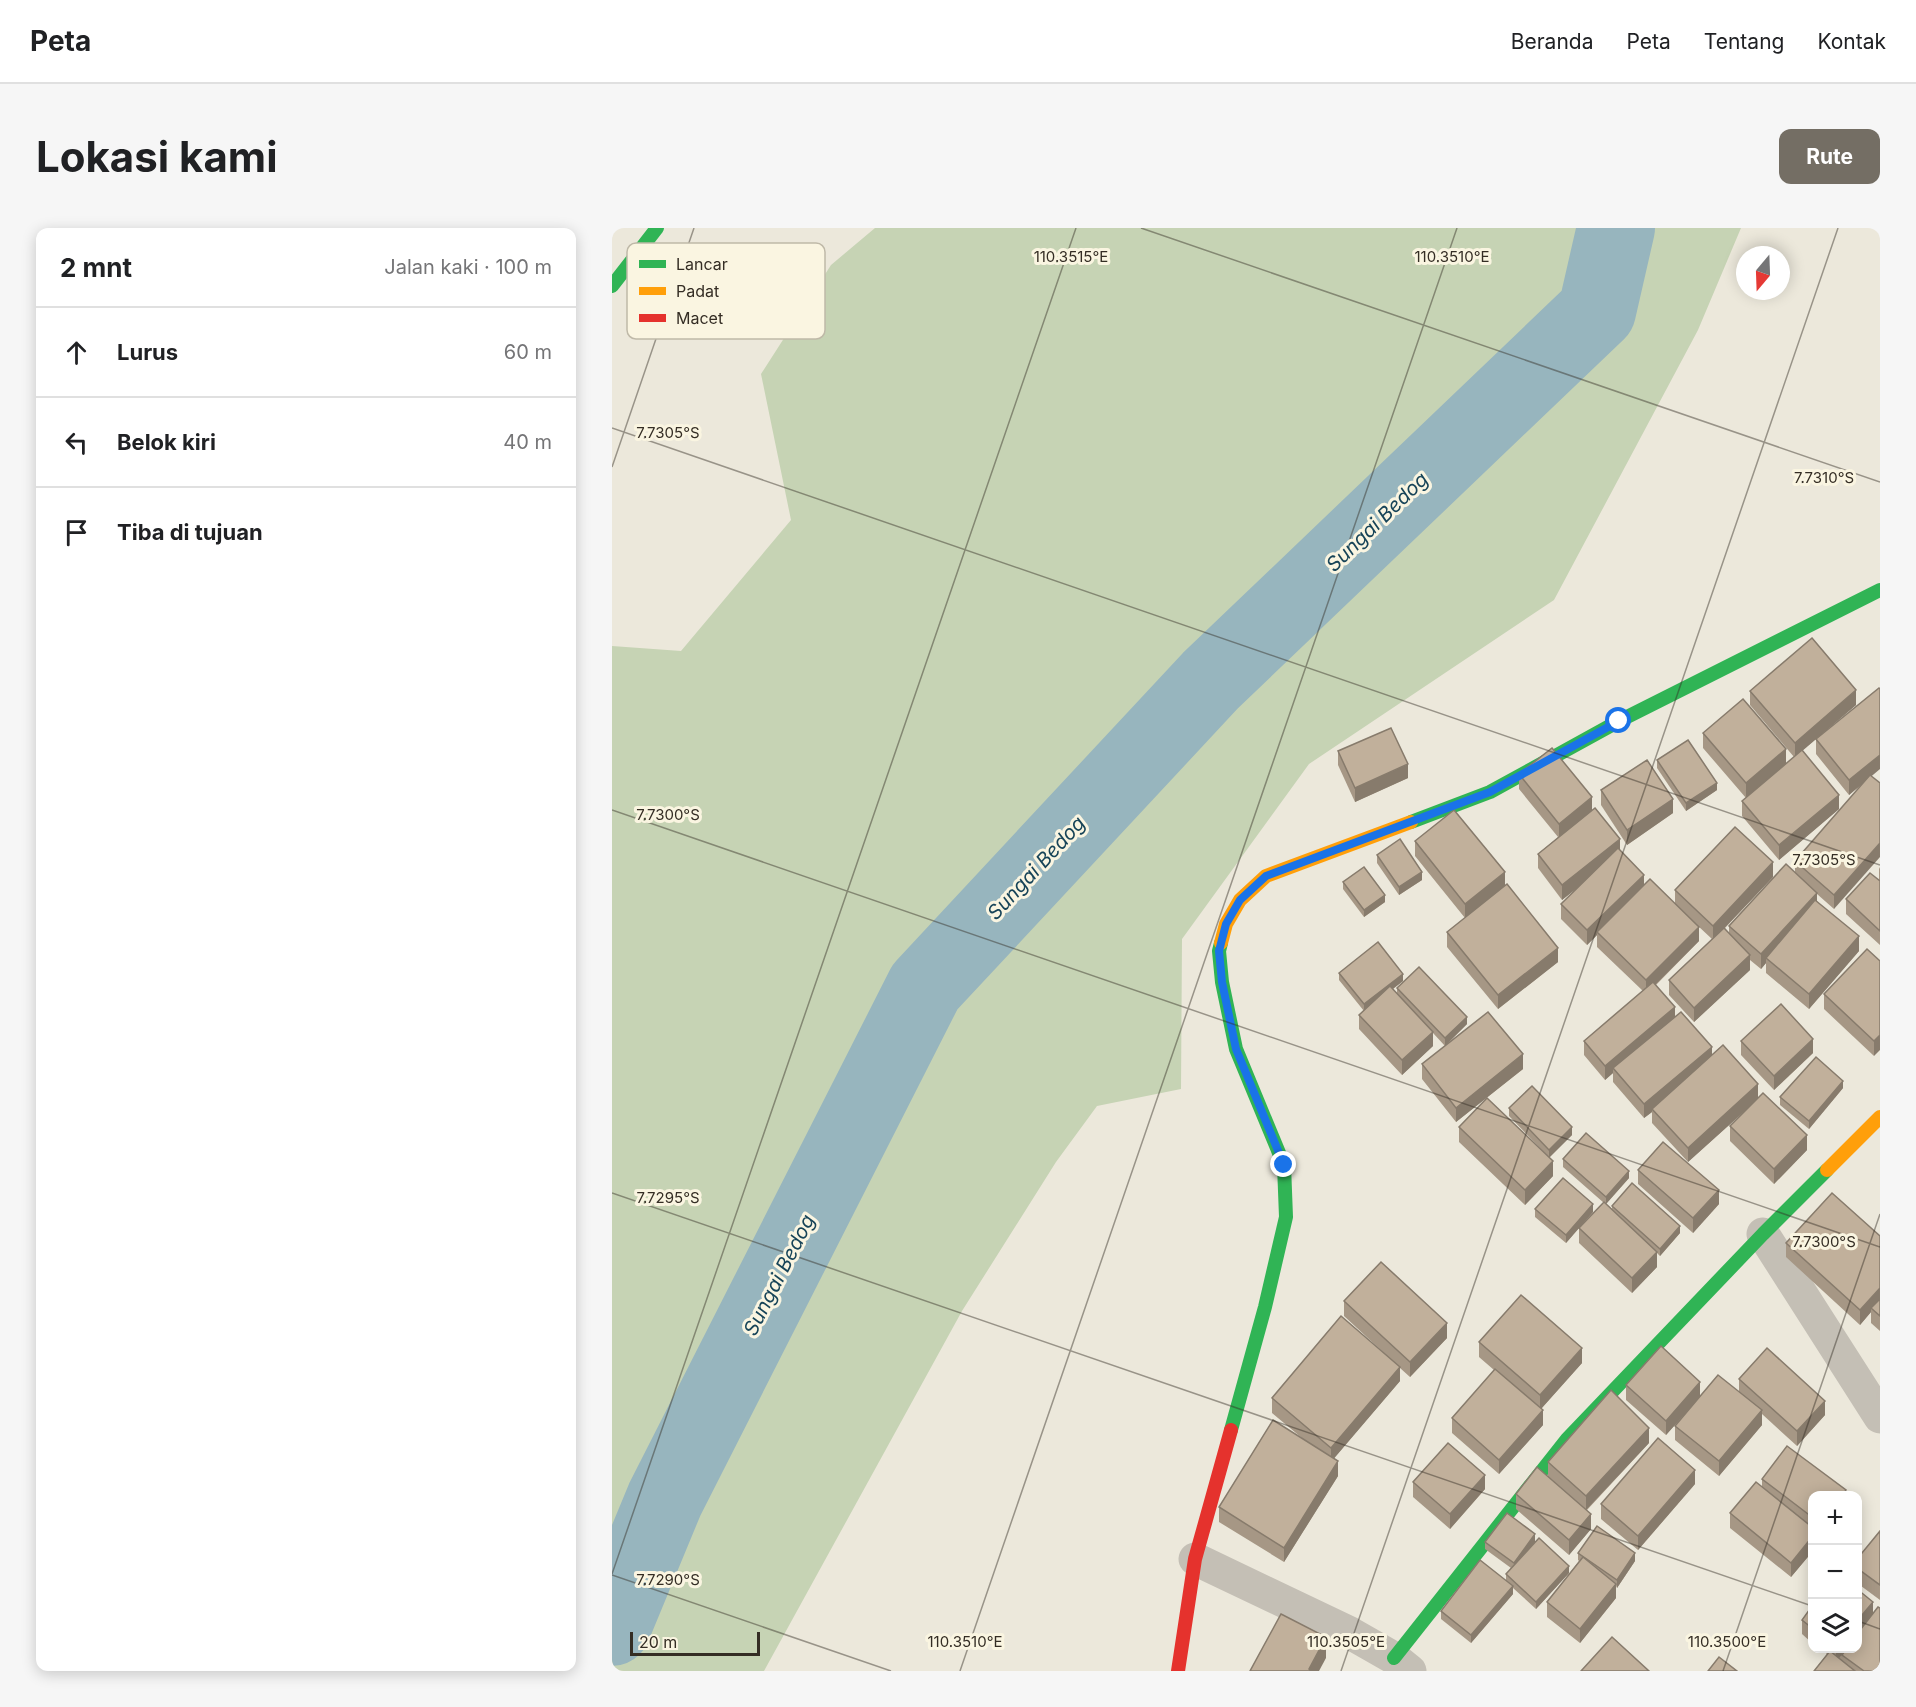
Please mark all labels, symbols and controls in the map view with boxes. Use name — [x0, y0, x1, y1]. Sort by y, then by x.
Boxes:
text: Peta — [30, 24, 91, 58]
text: Beranda — [1511, 29, 1593, 54]
text: Peta — [1626, 29, 1671, 54]
text: Tentang — [1704, 29, 1784, 54]
text: Kontak — [1817, 29, 1886, 54]
button: Rute — [1779, 129, 1880, 184]
text: Lokasi kami — [36, 131, 278, 182]
legend — [627, 243, 825, 339]
north arrow — [1736, 246, 1790, 300]
text: 110.3515°E — [1034, 247, 1108, 266]
text: 110.3510°E — [1415, 247, 1490, 266]
text: 2 mnt — [60, 252, 132, 283]
text: Lancar — [676, 254, 728, 274]
text: Jalan kaki · 100 m — [384, 255, 552, 279]
text: Padat — [676, 281, 719, 301]
text: Macet — [676, 308, 723, 328]
icon: ahead — [60, 336, 93, 369]
text: Lurus — [117, 339, 178, 365]
text: 60 m — [504, 340, 552, 364]
text: 7.7305°S — [636, 423, 700, 442]
icon: left — [60, 426, 93, 459]
text: Belok kiri — [117, 429, 216, 455]
text: 40 m — [503, 430, 552, 454]
water label: Sungai Bedog — [1321, 467, 1433, 577]
text: 7.7310°S — [1794, 468, 1854, 487]
icon: arrive — [60, 516, 93, 549]
text: Tiba di tujuan — [117, 519, 263, 545]
route start — [1605, 707, 1631, 733]
text: 7.7300°S — [636, 805, 700, 824]
water label: Sungai Bedog — [982, 811, 1090, 925]
text: 7.7305°S — [1792, 850, 1856, 869]
route end — [1270, 1151, 1296, 1177]
text: 7.7295°S — [636, 1188, 700, 1207]
water label: Sungai Bedog — [738, 1210, 820, 1340]
text: 7.7300°S — [1792, 1232, 1856, 1251]
map controls — [1808, 1491, 1862, 1653]
button: + — [1808, 1491, 1862, 1545]
button: − — [1808, 1545, 1862, 1599]
text: 7.7290°S — [636, 1570, 700, 1589]
button: layers — [1808, 1599, 1862, 1653]
scale bar — [630, 1629, 760, 1656]
text: 20 m — [639, 1632, 677, 1652]
text: 110.3510°E — [928, 1632, 1003, 1651]
text: 110.3505°E — [1307, 1632, 1385, 1651]
text: 110.3500°E — [1688, 1632, 1766, 1651]

